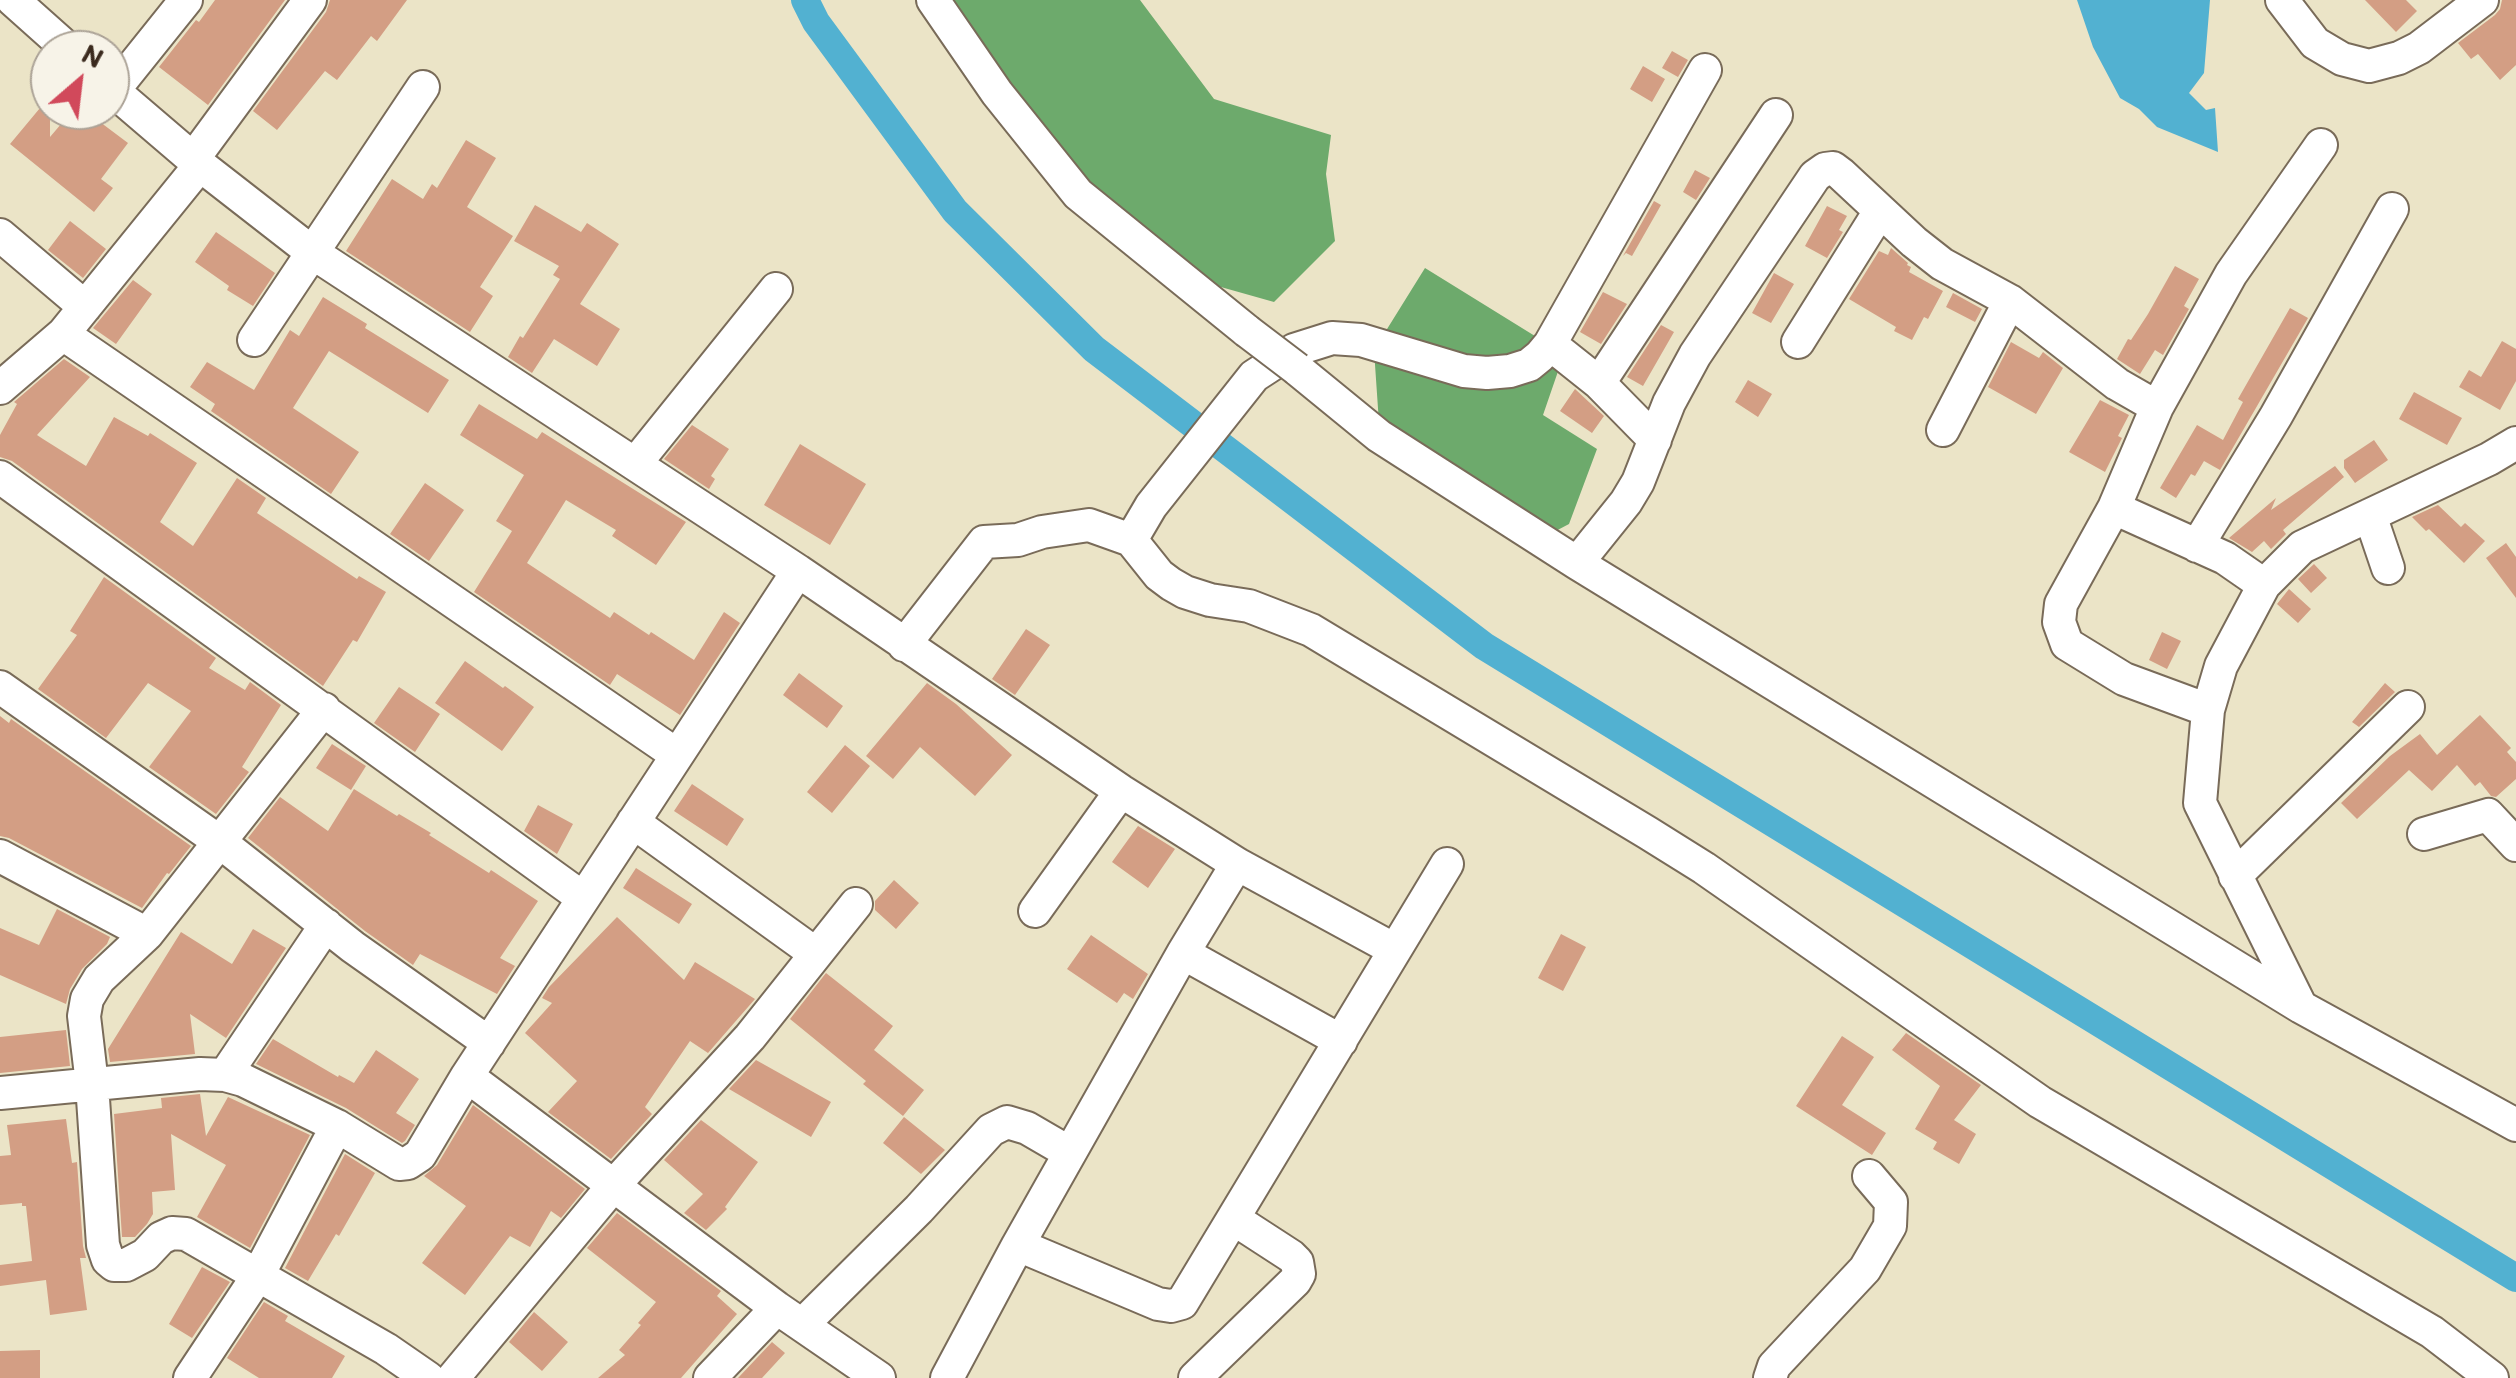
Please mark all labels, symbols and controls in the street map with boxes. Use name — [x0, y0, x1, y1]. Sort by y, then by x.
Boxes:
north arrow — [30, 30, 130, 130]
text: N — [77, 36, 109, 75]

